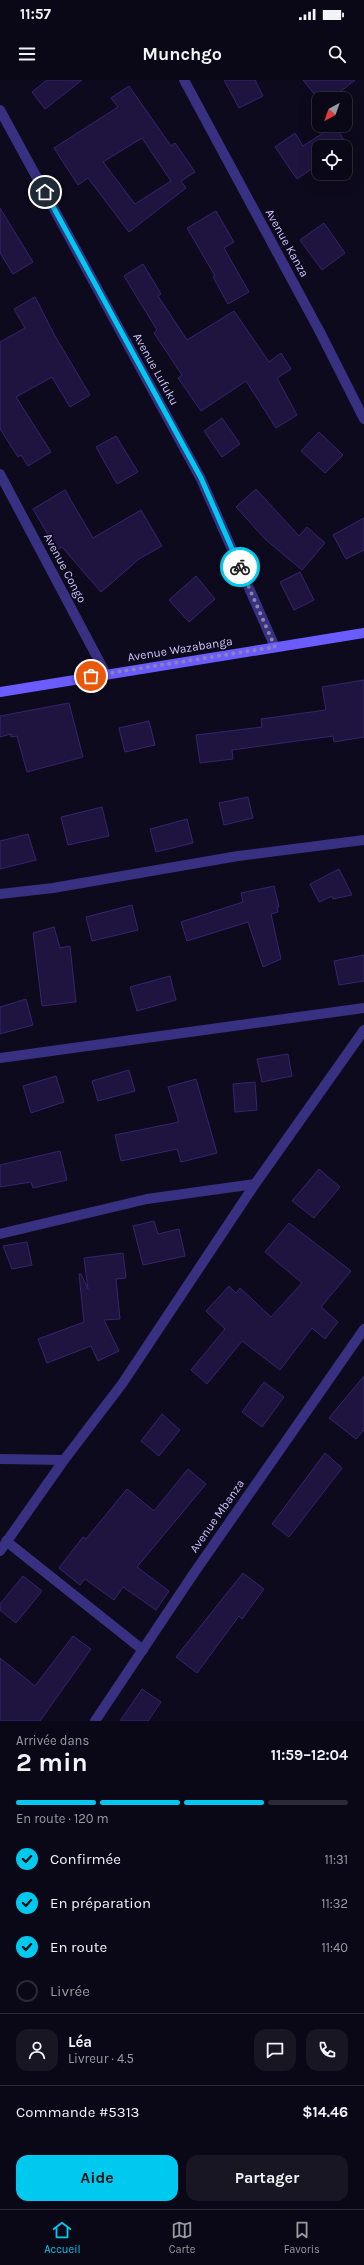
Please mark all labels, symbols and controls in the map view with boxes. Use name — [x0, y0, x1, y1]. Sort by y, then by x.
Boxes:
text: 11:57 — [20, 5, 51, 23]
icon: menu — [16, 43, 38, 65]
text: Munchgo — [142, 43, 222, 65]
icon: search — [326, 43, 348, 65]
north arrow — [312, 92, 352, 132]
map controls — [312, 92, 352, 180]
button: locate — [312, 140, 352, 180]
pin — [28, 175, 62, 209]
icon: home — [34, 181, 56, 203]
street label: Avenue Kanza — [263, 206, 311, 280]
street label: Avenue Lufuku — [130, 330, 182, 408]
street label: Avenue Congo — [41, 531, 89, 605]
courier — [220, 547, 260, 587]
icon: bike — [229, 556, 251, 578]
street label: Avenue Wazabanga — [127, 634, 233, 664]
pin — [74, 659, 108, 693]
icon: bag — [80, 665, 102, 687]
street label: Avenue Mbanza — [187, 1477, 247, 1555]
text: Arrivée dans — [16, 1733, 89, 1748]
text: 11:59–12:04 — [271, 1746, 348, 1764]
text: 2 min — [16, 1747, 88, 1778]
text: En route · 120 m — [16, 1811, 109, 1826]
icon: check — [16, 1848, 38, 1870]
text: Confirmée — [50, 1850, 121, 1868]
text: 11:31 — [324, 1852, 348, 1867]
icon: check — [16, 1892, 38, 1914]
text: En préparation — [50, 1894, 151, 1912]
text: 11:32 — [321, 1896, 348, 1911]
icon: check — [16, 1936, 38, 1958]
text: En route — [50, 1938, 107, 1956]
text: 11:40 — [321, 1940, 348, 1955]
text: Livrée — [50, 1982, 90, 2000]
button: person — [16, 2029, 58, 2071]
button: chat — [254, 2029, 296, 2071]
button: phone — [306, 2029, 348, 2071]
text: Léa — [68, 2033, 92, 2051]
text: Livreur · 4.5 — [68, 2051, 134, 2066]
text: Commande #5313 — [16, 2103, 139, 2121]
text: $14.46 — [302, 2103, 348, 2121]
button: Aide — [16, 2155, 178, 2201]
button: Partager — [186, 2155, 348, 2201]
tab: Accueil — [44, 2219, 81, 2256]
tab: Carte — [169, 2219, 195, 2256]
tab: Favoris — [284, 2219, 320, 2256]

